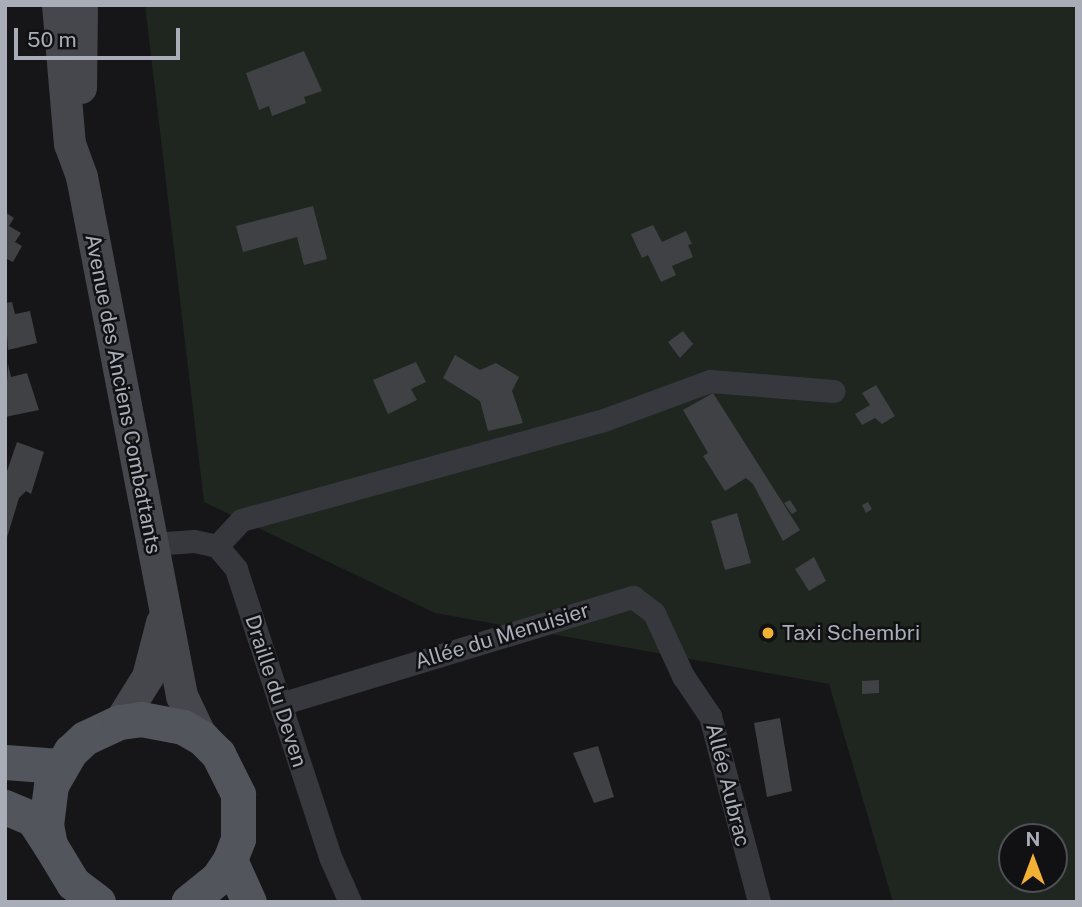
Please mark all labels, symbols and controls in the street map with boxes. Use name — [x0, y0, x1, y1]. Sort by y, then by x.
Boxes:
scale bar — [18, 14, 184, 58]
text: 50 m — [27, 27, 77, 52]
street label: Avenue des Anciens Combattants — [80, 232, 166, 556]
street label: Allée du Menuisier — [412, 597, 592, 675]
street label: Draille du Deven — [239, 612, 313, 770]
place label: Taxi Schembri — [782, 620, 920, 646]
marker: Taxi Schembri — [760, 625, 776, 641]
street label: Allée Aubrac — [701, 721, 755, 849]
north arrow — [998, 823, 1068, 893]
text: N — [1026, 828, 1040, 850]

